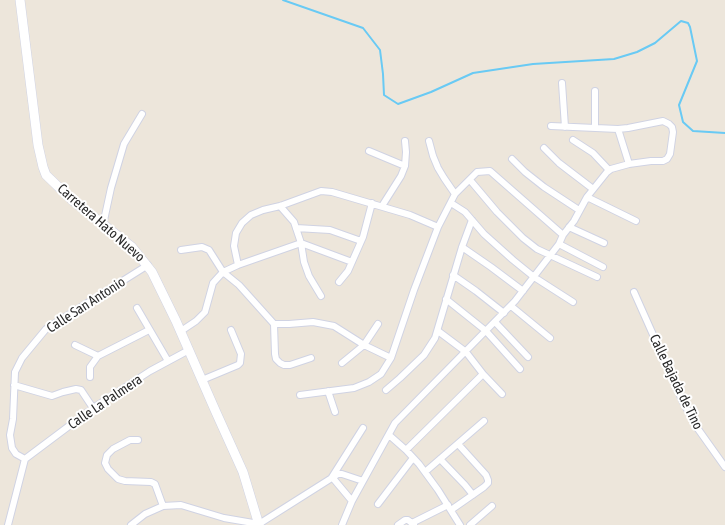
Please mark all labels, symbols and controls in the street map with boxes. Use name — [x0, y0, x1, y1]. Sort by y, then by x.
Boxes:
street label: Carretera Hato Nuevo — [54, 180, 148, 266]
street label: Calle San Antonio — [44, 273, 128, 337]
street label: Calle Bajada de Tino — [646, 332, 706, 432]
street label: Calle La Palmera — [65, 371, 145, 433]

